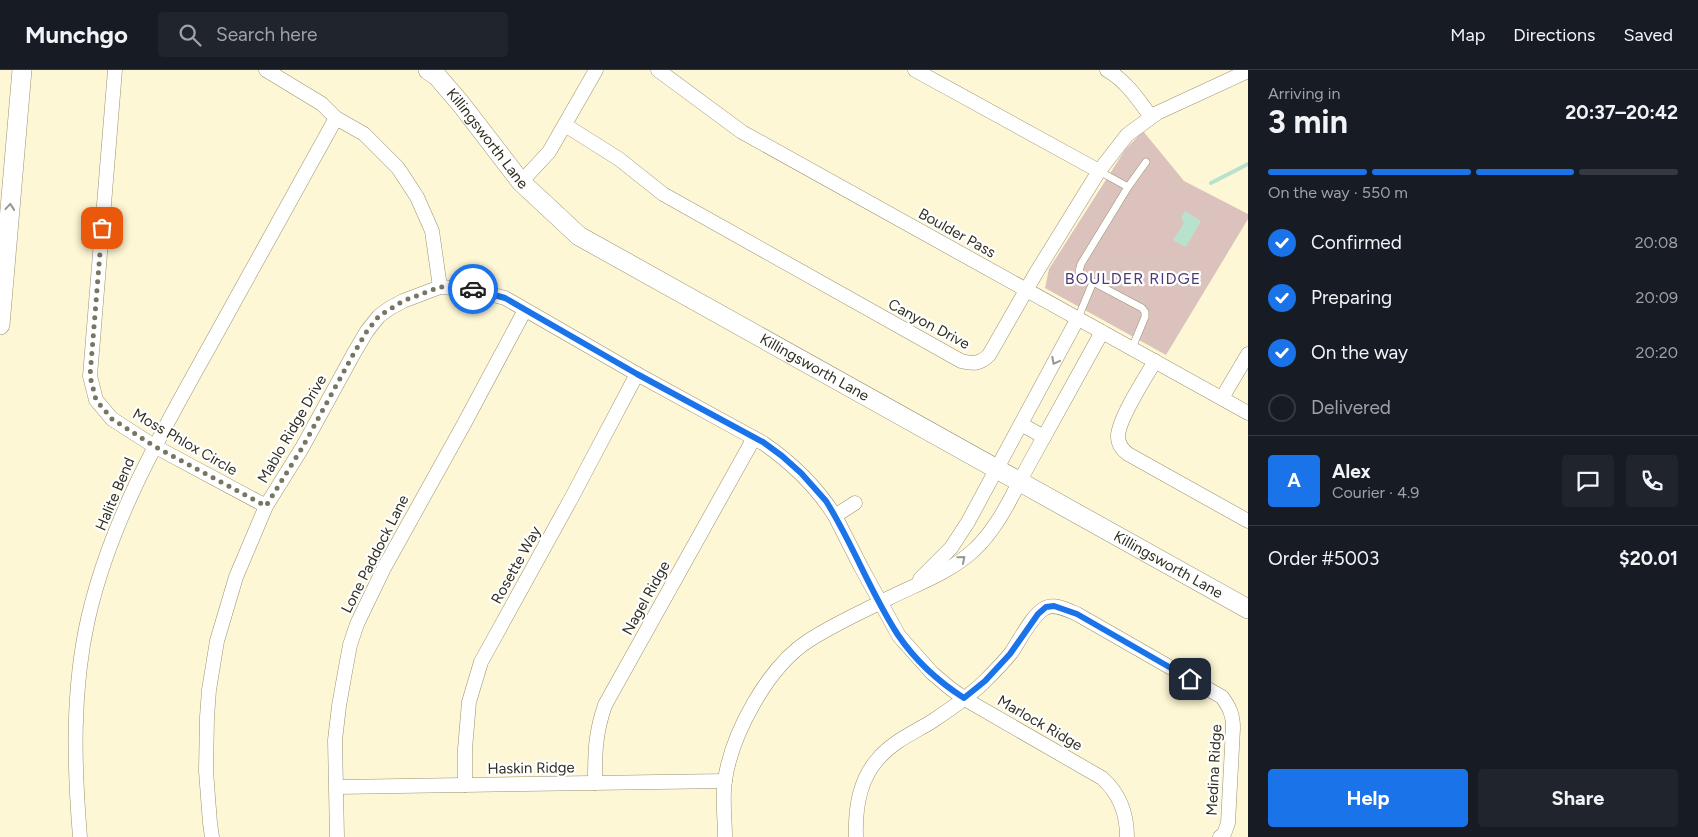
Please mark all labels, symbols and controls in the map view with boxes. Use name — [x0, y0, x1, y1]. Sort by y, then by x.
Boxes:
search box — [158, 12, 508, 57]
text: Munchgo — [25, 20, 128, 49]
icon: search — [176, 21, 204, 49]
text: Search here — [216, 23, 317, 46]
text: Map — [1450, 24, 1485, 46]
text: Directions — [1513, 24, 1595, 46]
text: Saved — [1623, 24, 1673, 46]
text: Arriving in — [1268, 84, 1340, 103]
street label: Killingsworth Lane — [443, 85, 531, 193]
text: 20:37–20:42 — [1565, 101, 1678, 124]
text: 3 min — [1268, 103, 1348, 141]
text: On the way · 550 m — [1268, 183, 1408, 202]
one-way arrow — [4, 203, 15, 211]
street label: Boulder Pass — [915, 204, 999, 262]
pin — [81, 207, 123, 249]
icon: bag — [88, 214, 116, 242]
icon: check — [1268, 229, 1296, 257]
text: Confirmed — [1311, 231, 1402, 254]
text: 20:08 — [1635, 233, 1678, 252]
courier — [448, 264, 498, 314]
district label: BOULDER RIDGE — [1065, 269, 1201, 288]
icon: car — [459, 275, 487, 303]
icon: check — [1268, 284, 1296, 312]
text: Preparing — [1311, 286, 1392, 309]
text: 20:09 — [1635, 288, 1678, 307]
street label: Canyon Drive — [885, 295, 973, 353]
street label: Killingsworth Lane — [757, 330, 872, 405]
icon: check — [1268, 339, 1296, 367]
text: On the way — [1311, 341, 1408, 364]
text: 20:20 — [1636, 343, 1678, 362]
one-way arrow — [1051, 356, 1061, 365]
street label: Mablo Ridge Drive — [254, 372, 330, 486]
text: Delivered — [1311, 396, 1391, 419]
street label: Moss Phlox Circle — [129, 405, 241, 479]
street label: Halite Bend — [92, 455, 138, 533]
button: chat — [1562, 455, 1614, 507]
button: phone — [1626, 455, 1678, 507]
text: Alex — [1332, 460, 1371, 483]
text: A — [1287, 469, 1301, 492]
text: Courier · 4.9 — [1332, 483, 1419, 502]
street label: Lone Paddock Lane — [337, 492, 413, 616]
street label: Rosette Way — [487, 523, 545, 607]
street label: Killingsworth Lane — [1111, 527, 1226, 602]
text: Order #5003 — [1268, 547, 1379, 570]
text: $20.01 — [1619, 547, 1678, 570]
one-way arrow — [956, 557, 965, 565]
street label: Nagel Ridge — [618, 558, 674, 638]
pin — [1169, 658, 1211, 700]
icon: home — [1176, 665, 1204, 693]
street label: Marlock Ridge — [994, 691, 1086, 755]
street label: Medina Ridge — [1203, 724, 1225, 816]
street label: Haskin Ridge — [487, 758, 575, 778]
button: Help — [1268, 769, 1468, 827]
button: Share — [1478, 769, 1678, 827]

